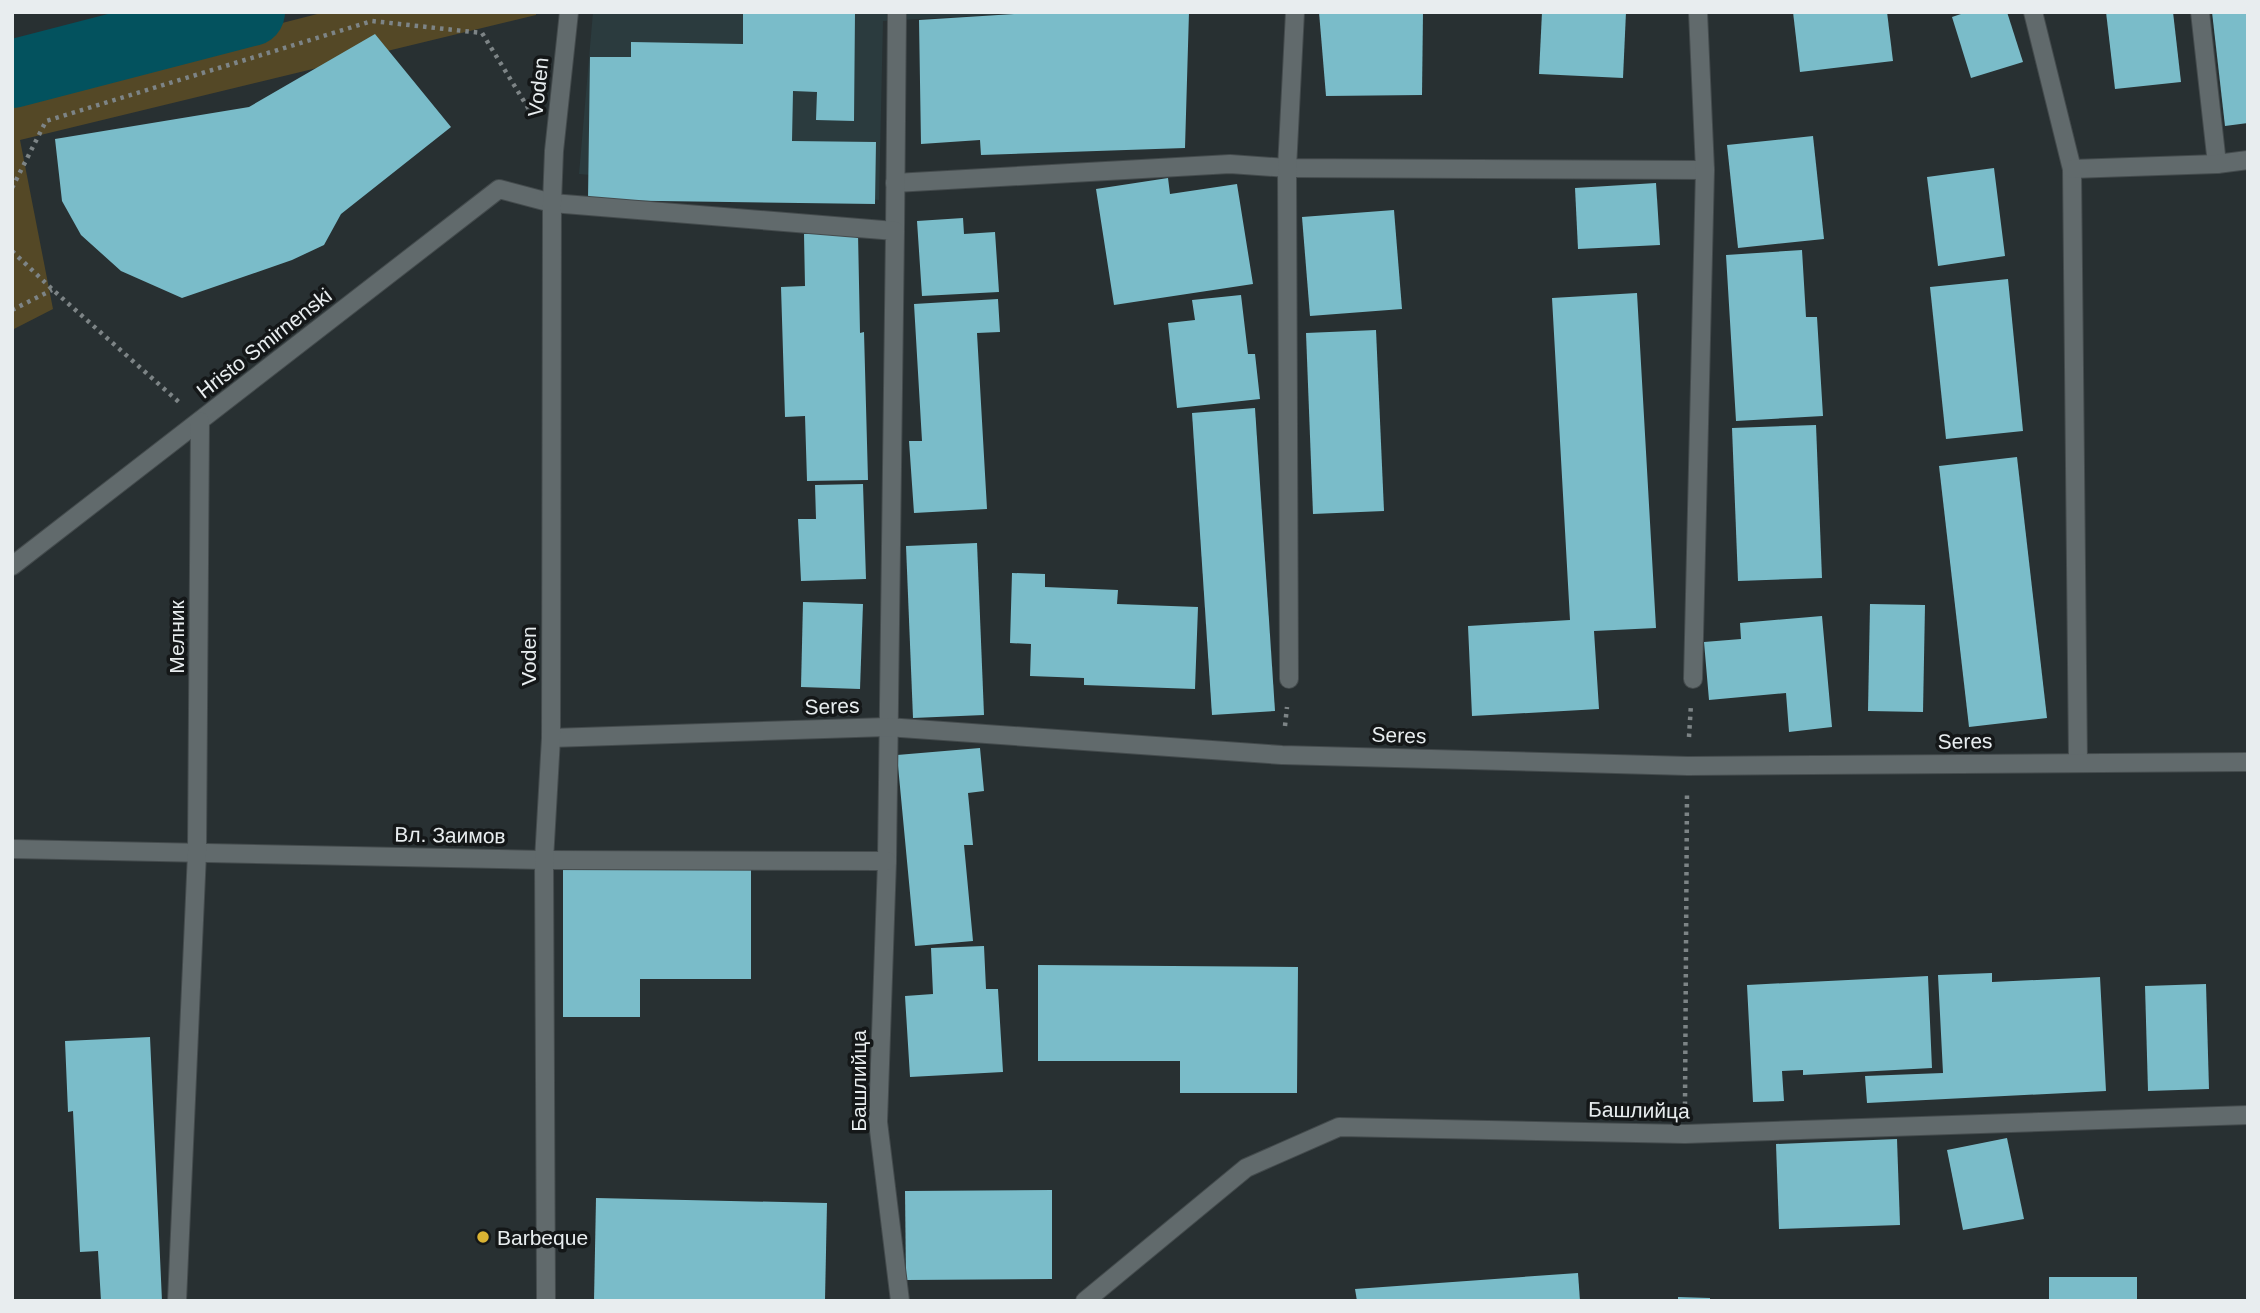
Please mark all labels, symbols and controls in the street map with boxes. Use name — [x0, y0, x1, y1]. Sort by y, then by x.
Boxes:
street label: Voden — [523, 56, 553, 118]
street label: Hristo Smirnenski — [192, 283, 336, 403]
street label: Мелник — [165, 599, 188, 674]
street label: Voden — [517, 626, 540, 686]
street label: Seres — [804, 694, 860, 718]
street label: Seres — [1371, 723, 1427, 747]
street label: Seres — [1937, 729, 1993, 753]
street label: Вл. Заимов — [394, 823, 506, 847]
street label: Башлийца — [847, 1030, 870, 1132]
street label: Башлийца — [1588, 1098, 1690, 1122]
place label: Barbeque — [497, 1226, 588, 1249]
marker: Barbeque — [475, 1229, 491, 1245]

